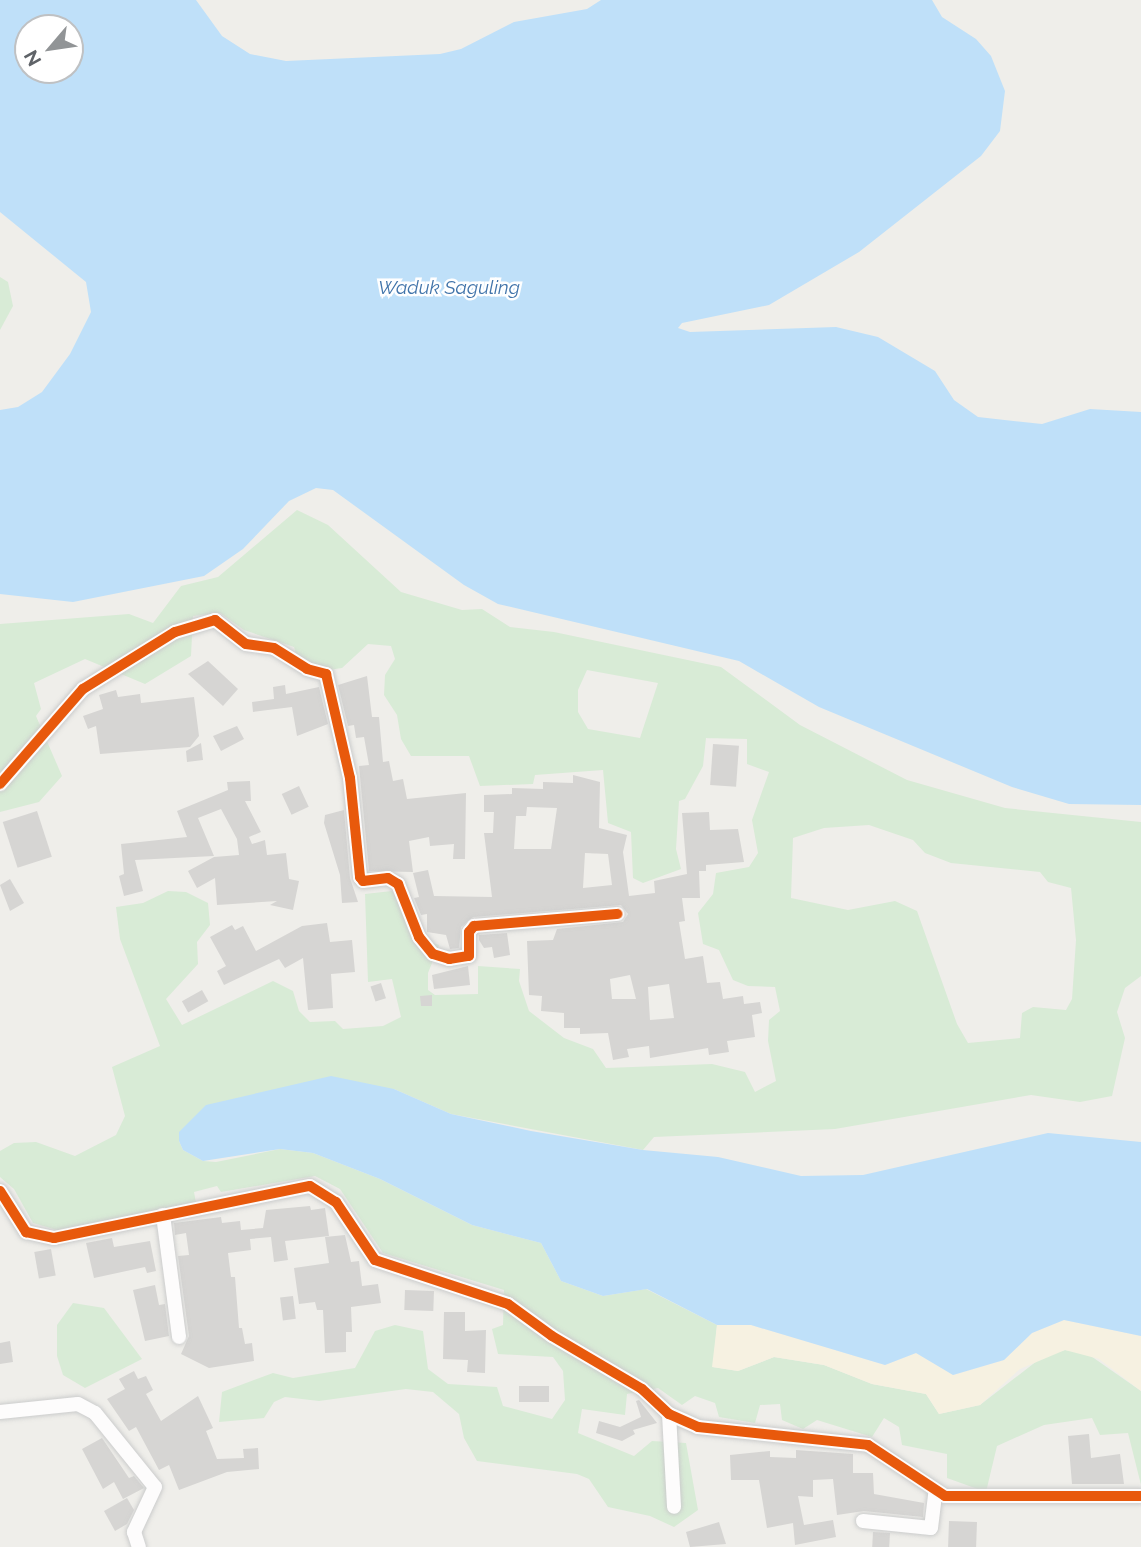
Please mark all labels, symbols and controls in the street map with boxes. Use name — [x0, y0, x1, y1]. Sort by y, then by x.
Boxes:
north arrow — [14, 14, 84, 84]
text: N — [19, 47, 46, 70]
water label: Waduk Saguling — [378, 277, 520, 299]

